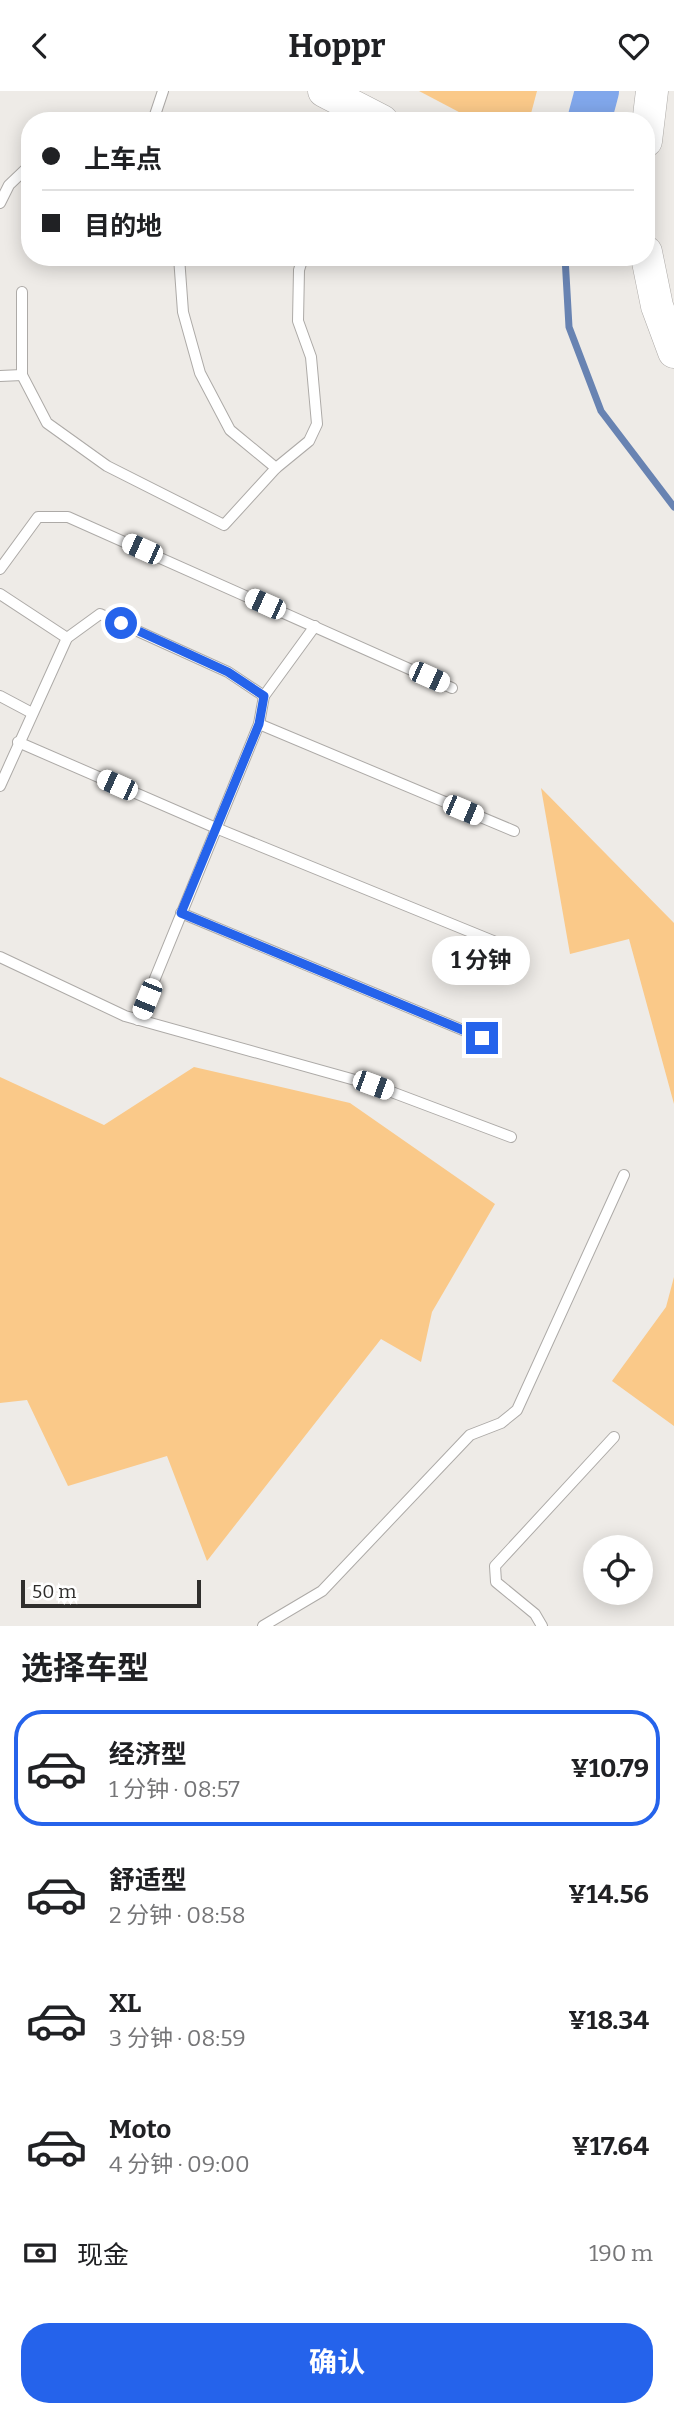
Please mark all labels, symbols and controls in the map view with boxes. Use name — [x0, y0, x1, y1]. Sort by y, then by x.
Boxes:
icon: back — [21, 27, 59, 65]
text: Hoppr — [288, 27, 386, 65]
icon: heart — [615, 27, 653, 65]
text: 上车点 — [84, 144, 162, 175]
text: 目的地 — [84, 211, 162, 242]
car — [119, 531, 166, 567]
car — [242, 586, 289, 622]
route start — [105, 607, 137, 639]
car — [406, 659, 453, 695]
car — [94, 767, 141, 803]
car — [440, 792, 487, 828]
callout: 1 分钟 — [433, 937, 531, 985]
text: 1 分钟 — [451, 946, 511, 974]
car — [130, 976, 165, 1022]
route end — [466, 1022, 498, 1054]
car — [350, 1068, 397, 1102]
map controls — [583, 1535, 653, 1605]
button: locate — [583, 1535, 653, 1605]
scale bar — [21, 1577, 201, 1609]
text: 50 m — [32, 1580, 76, 1603]
text: 选择车型 — [21, 1649, 149, 1687]
icon: car — [25, 1737, 88, 1800]
text: 经济型 — [109, 1739, 187, 1770]
text: ¥10.79 — [571, 1753, 649, 1784]
text: 1 分钟 · 08:57 — [109, 1775, 240, 1803]
icon: car — [25, 1863, 88, 1926]
text: 舒适型 — [109, 1865, 187, 1896]
text: ¥14.56 — [568, 1879, 649, 1910]
text: 2 分钟 · 08:58 — [109, 1901, 246, 1929]
text: XL — [109, 1988, 141, 2019]
icon: car — [25, 1989, 88, 2052]
text: ¥18.34 — [568, 2005, 649, 2036]
text: 3 分钟 · 08:59 — [109, 2024, 246, 2052]
text: Moto — [109, 2114, 171, 2145]
icon: car — [25, 2115, 88, 2178]
text: ¥17.64 — [572, 2131, 649, 2162]
text: 4 分钟 · 09:00 — [109, 2150, 250, 2178]
icon: cash — [21, 2234, 59, 2272]
text: 190 m — [589, 2239, 653, 2267]
text: 现金 — [77, 2240, 129, 2271]
button: 确认 — [21, 2323, 653, 2403]

